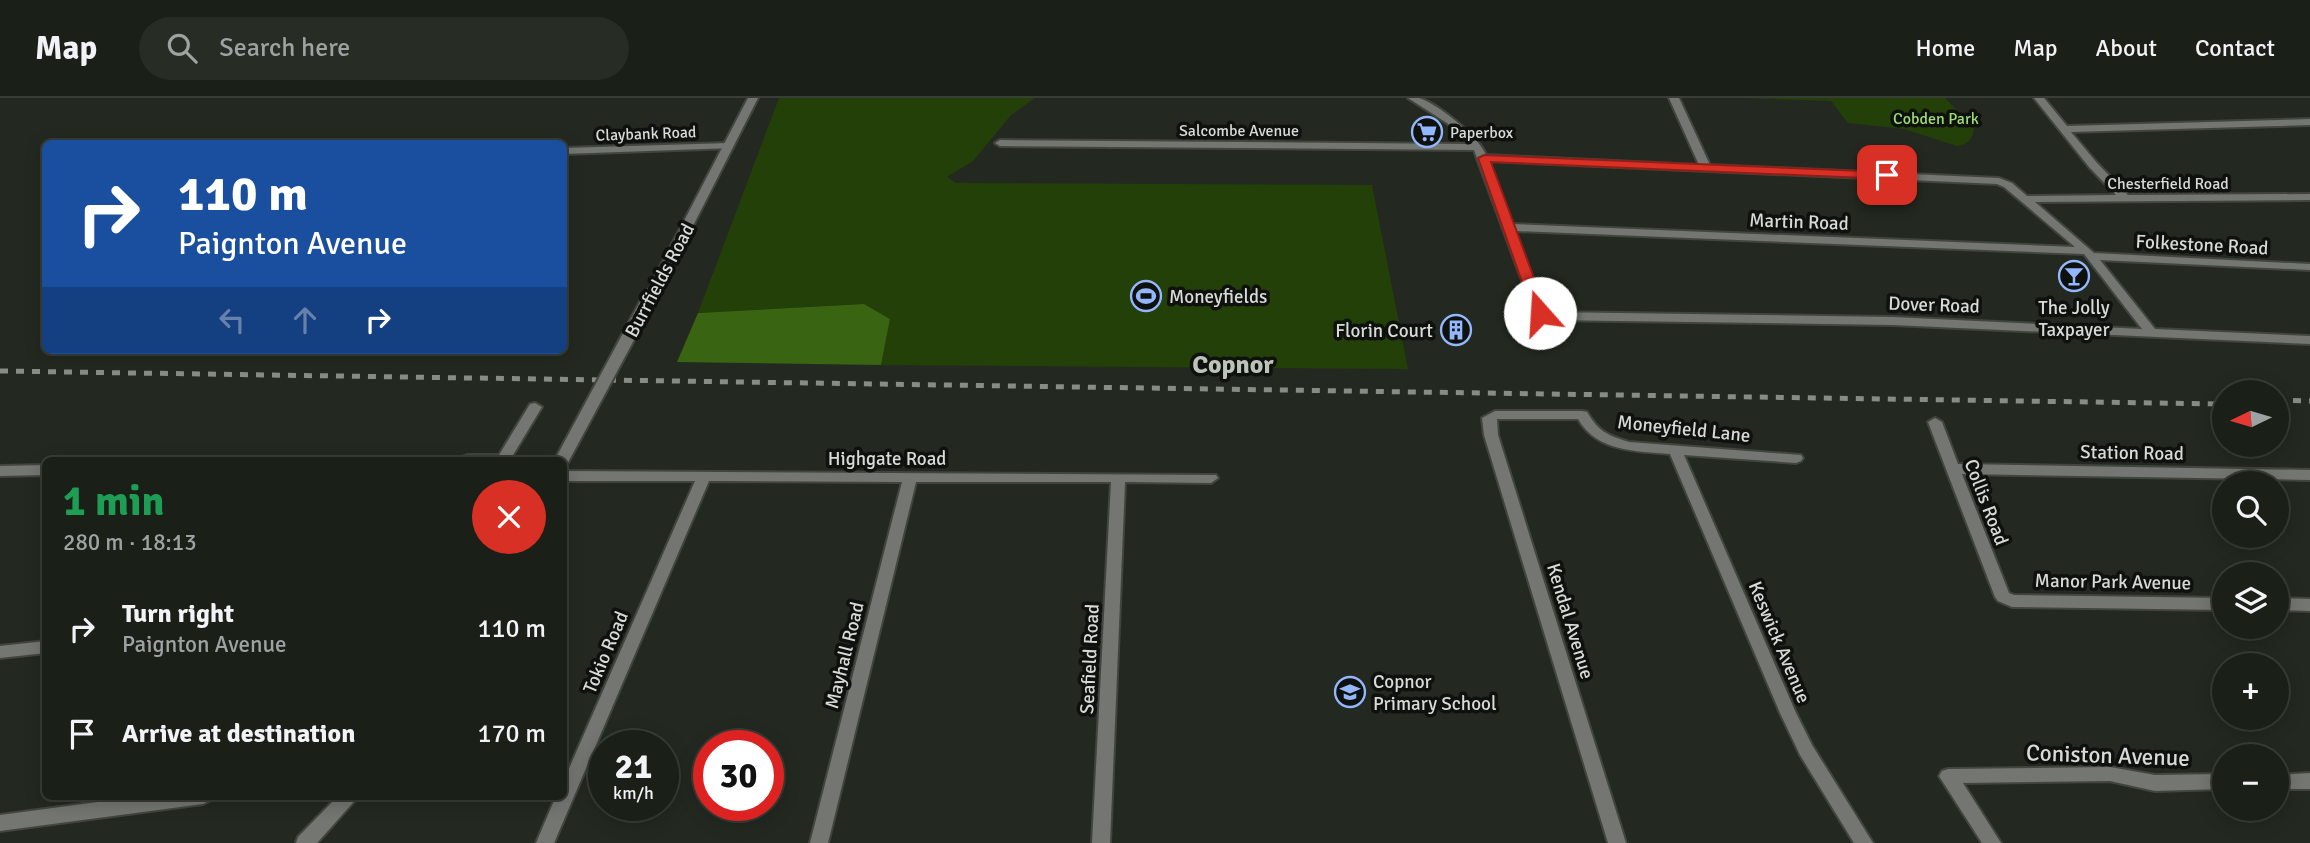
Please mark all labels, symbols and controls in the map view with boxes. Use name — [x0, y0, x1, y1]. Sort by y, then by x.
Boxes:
search box — [139, 17, 629, 80]
text: Map — [35, 28, 97, 69]
icon: search — [163, 29, 201, 67]
text: Search here — [219, 32, 350, 64]
text: Home — [1915, 33, 1975, 63]
text: Map — [2013, 33, 2058, 63]
text: About — [2096, 33, 2157, 63]
text: Contact — [2195, 33, 2275, 63]
park label: Cobden Park — [1893, 109, 1979, 129]
supermarket icon: Paperbox — [1410, 115, 1444, 149]
street label: Salcombe Avenue — [1179, 121, 1299, 141]
street label: Claybank Road — [595, 122, 697, 146]
place label: Paperbox — [1450, 123, 1514, 143]
pin — [1857, 145, 1917, 205]
icon: arrive — [1868, 156, 1906, 194]
text: 110 m — [178, 164, 308, 224]
icon: right — [63, 168, 154, 259]
street label: Chesterfield Road — [2107, 174, 2229, 194]
street label: Martin Road — [1749, 208, 1849, 236]
street label: Burrfields Road — [620, 219, 700, 342]
text: Paignton Avenue — [178, 224, 407, 263]
street label: Folkestone Road — [2135, 230, 2269, 260]
bar icon: The Jolly Taxpayer — [2057, 259, 2091, 293]
position arrow — [1503, 276, 1577, 350]
sports icon: Moneyfields — [1129, 279, 1163, 313]
place label: Moneyfields — [1169, 285, 1267, 309]
street label: Dover Road — [1888, 291, 1980, 319]
place label: The Jolly Taxpayer — [2038, 296, 2110, 342]
icon: left — [213, 301, 251, 339]
icon: ahead — [286, 301, 324, 339]
icon: right — [359, 301, 397, 339]
building icon: Florin Court — [1439, 313, 1473, 347]
place label: Florin Court — [1335, 319, 1433, 343]
district label: Copnor — [1192, 349, 1274, 381]
north arrow — [2212, 380, 2289, 457]
map controls — [2212, 380, 2289, 821]
street label: Moneyfield Lane — [1616, 410, 1752, 448]
street label: Station Road — [2080, 440, 2184, 466]
street label: Highgate Road — [828, 447, 946, 471]
street label: Collis Road — [1959, 456, 2013, 549]
button: search — [2212, 471, 2289, 548]
text: 1 min — [63, 476, 164, 527]
button: close — [472, 480, 546, 554]
text: 280 m · 18:13 — [63, 528, 197, 557]
street label: Kendal Avenue — [1541, 561, 1599, 682]
button: layers — [2212, 562, 2289, 639]
street label: Manor Park Avenue — [2035, 569, 2191, 595]
street label: Keswick Avenue — [1743, 578, 1816, 707]
text: Turn right — [122, 598, 234, 630]
street label: Mayhall Road — [820, 599, 870, 711]
street label: Seafield Road — [1075, 603, 1105, 715]
street label: Tokio Road — [578, 608, 634, 697]
icon: right — [63, 610, 101, 648]
text: 110 m — [477, 613, 546, 645]
text: Paignton Avenue — [122, 630, 287, 659]
button: + — [2212, 653, 2289, 730]
place label: Copnor Primary School — [1373, 670, 1496, 716]
school or university icon: Copnor Primary School — [1333, 675, 1367, 709]
icon: arrive — [63, 715, 101, 753]
text: Arrive at destination — [122, 718, 355, 750]
text: 170 m — [477, 718, 546, 750]
speed limit sign: 30 — [693, 730, 784, 821]
street label: Coniston Avenue — [2026, 738, 2190, 773]
button: − — [2212, 744, 2289, 821]
text: 21 — [615, 745, 652, 788]
text: km/h — [613, 782, 654, 804]

